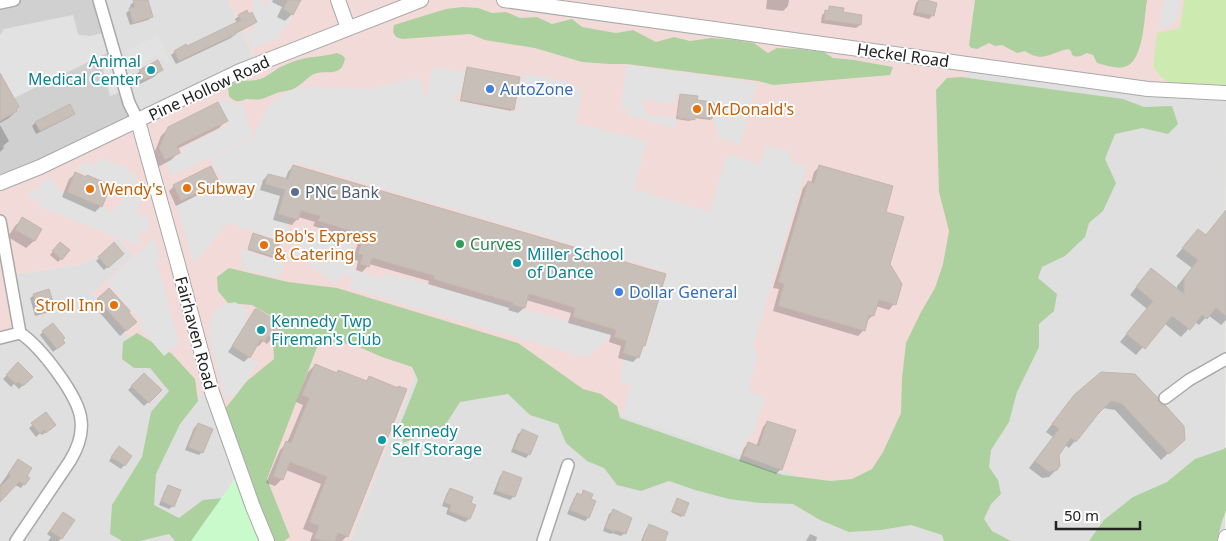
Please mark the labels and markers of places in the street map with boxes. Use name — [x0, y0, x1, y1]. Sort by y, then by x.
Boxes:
place label: Animal Medical Center — [28, 50, 141, 90]
marker: Animal Medical Center — [145, 64, 157, 76]
place label: AutoZone — [500, 78, 573, 100]
marker: AutoZone — [484, 83, 496, 95]
place label: McDonald's — [707, 98, 794, 120]
marker: McDonald's — [691, 103, 703, 115]
place label: Subway — [197, 177, 256, 199]
place label: Wendy's — [100, 178, 163, 200]
place label: PNC Bank — [305, 181, 379, 203]
marker: Subway — [181, 182, 193, 194]
marker: Wendy's — [84, 183, 96, 195]
marker: PNC Bank — [289, 186, 301, 198]
place label: Bob's Express & Catering — [274, 225, 377, 265]
place label: Curves — [470, 233, 521, 255]
marker: Curves — [454, 238, 466, 250]
marker: Bob's Express & Catering — [258, 239, 270, 251]
place label: Miller School of Dance — [527, 243, 624, 283]
marker: Miller School of Dance — [511, 257, 523, 269]
place label: Dollar General — [629, 281, 737, 303]
marker: Dollar General — [613, 286, 625, 298]
place label: Stroll Inn — [36, 294, 104, 316]
marker: Stroll Inn — [108, 299, 120, 311]
place label: Kennedy Twp Fireman's Club — [271, 310, 381, 350]
marker: Kennedy Twp Fireman's Club — [255, 324, 267, 336]
place label: Kennedy Self Storage — [392, 420, 482, 460]
marker: Kennedy Self Storage — [376, 434, 388, 446]

